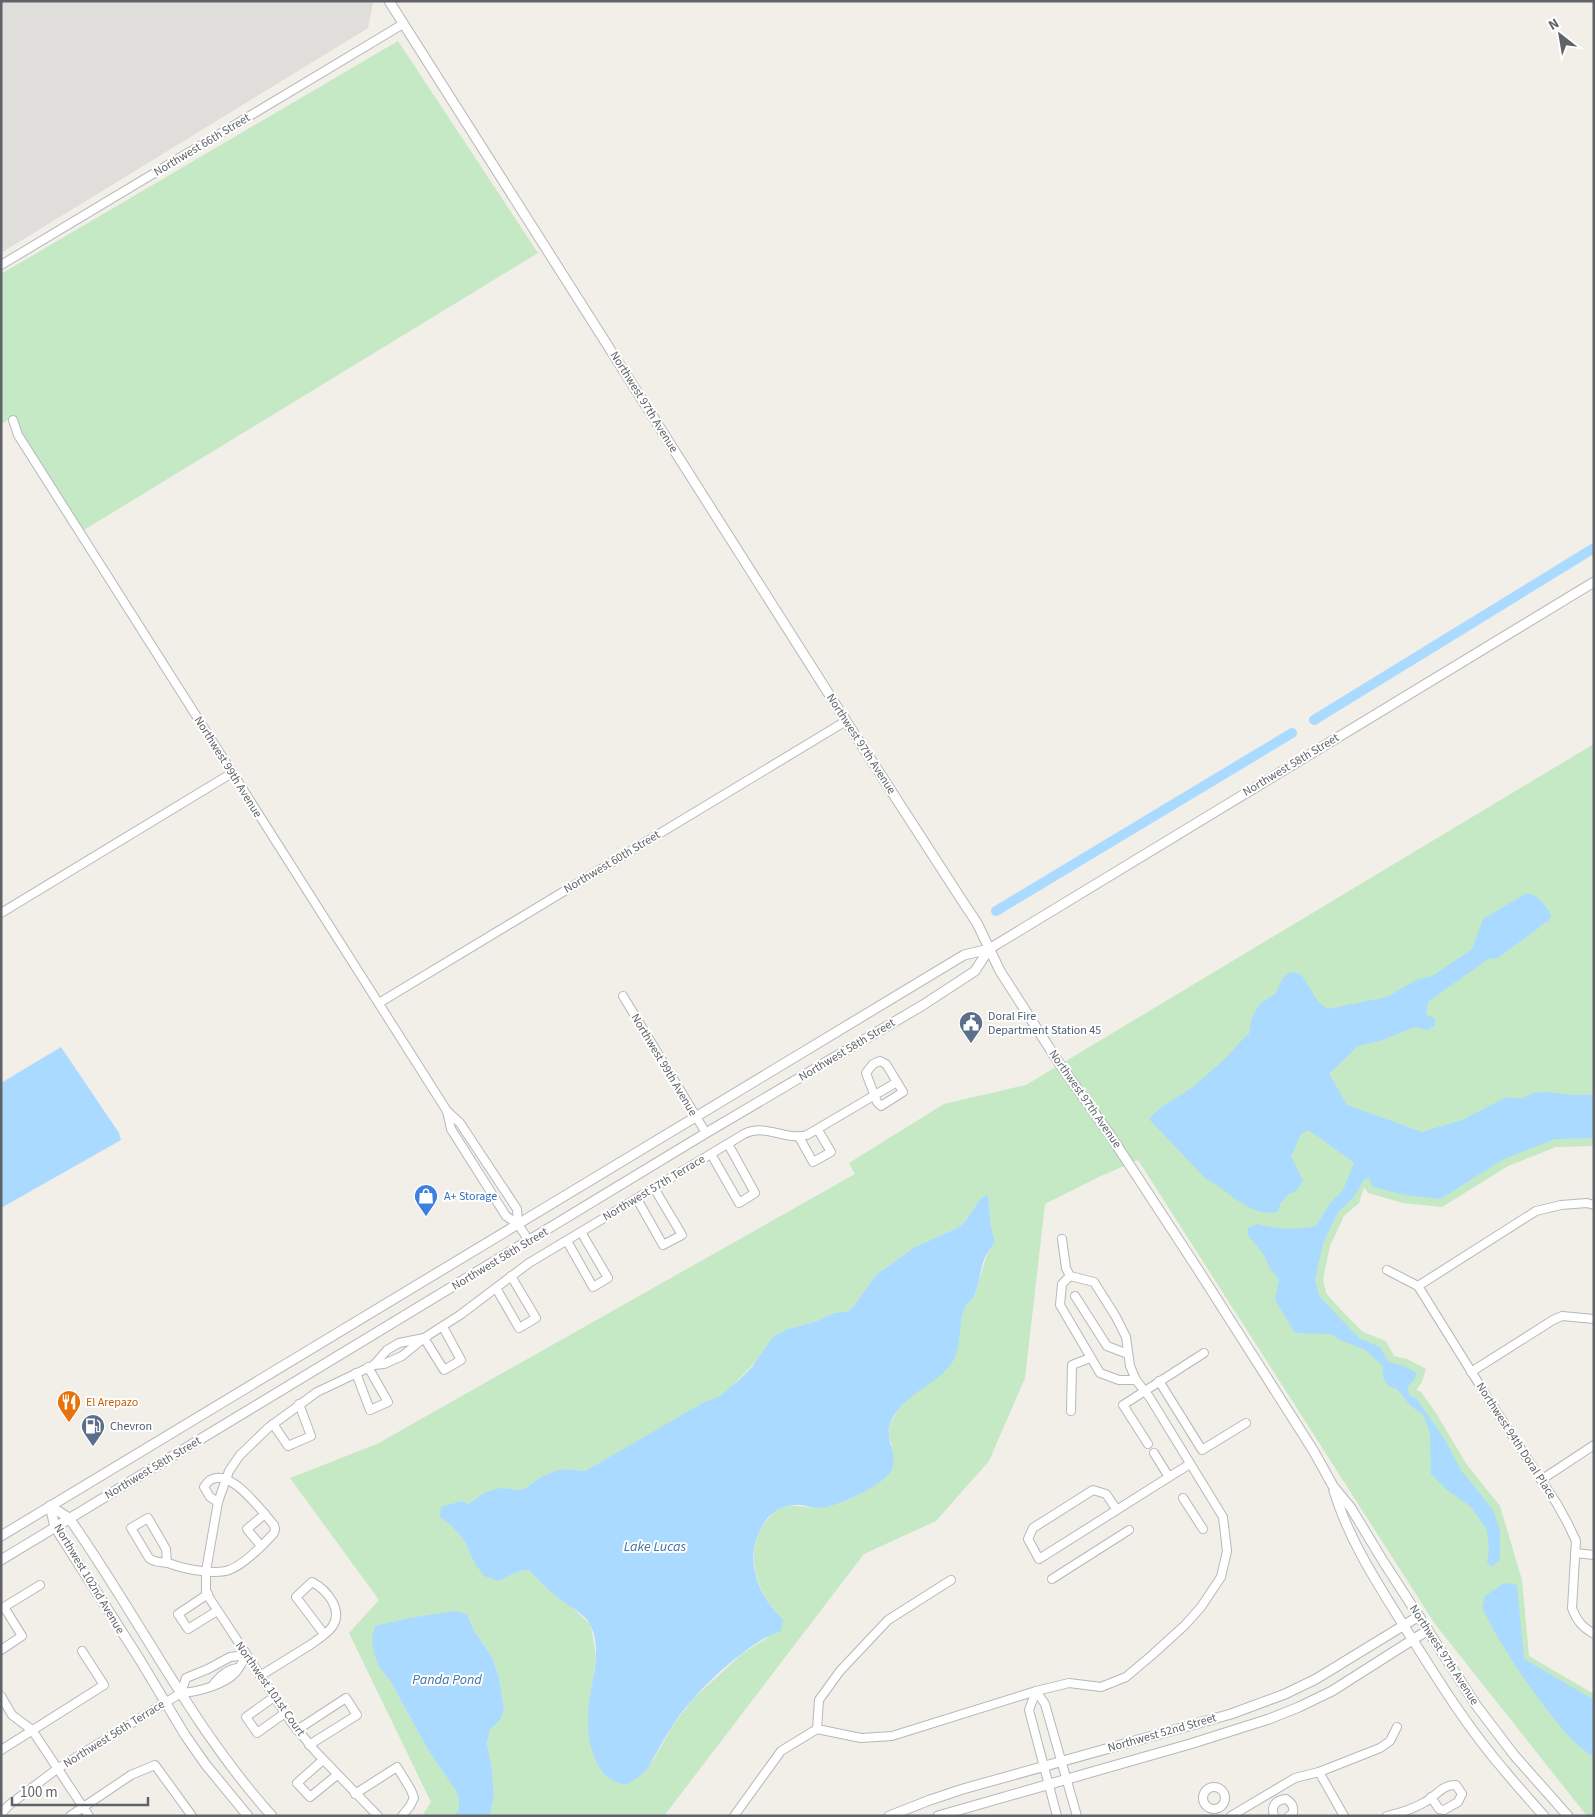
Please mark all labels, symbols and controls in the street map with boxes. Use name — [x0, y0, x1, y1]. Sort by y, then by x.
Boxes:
north arrow — [1535, 10, 1585, 60]
text: N — [1545, 14, 1563, 36]
street label: Northwest 66th Street — [151, 109, 253, 181]
street label: Northwest 97th Avenue — [606, 348, 682, 456]
street label: Northwest 97th Avenue — [822, 690, 900, 798]
street label: Northwest 99th Avenue — [190, 713, 266, 821]
street label: Northwest 58th Street — [1240, 729, 1342, 801]
street label: Northwest 60th Street — [561, 826, 663, 898]
place label: Doral Fire Department Station 45 — [988, 1008, 1101, 1039]
public building icon: Doral Fire Department Station 45 — [958, 1010, 984, 1044]
street label: Northwest 99th Avenue — [627, 1011, 701, 1119]
street label: Northwest 58th Street — [796, 1014, 898, 1086]
street label: Northwest 97th Avenue — [1045, 1046, 1125, 1152]
street label: Northwest 57th Terrace — [600, 1151, 708, 1225]
shop icon: A+ Storage — [413, 1183, 439, 1217]
place label: A+ Storage — [444, 1188, 497, 1205]
street label: Northwest 58th Street — [449, 1223, 551, 1295]
street label: Northwest 94th Doral Place — [1472, 1379, 1560, 1503]
restaurant icon: El Arepazo — [56, 1389, 82, 1423]
place label: El Arepazo — [86, 1394, 138, 1411]
fuel station icon: Chevron — [80, 1413, 106, 1447]
place label: Chevron — [110, 1418, 152, 1435]
street label: Northwest 58th Street — [102, 1432, 204, 1504]
street label: Northwest 102nd Avenue — [49, 1521, 129, 1637]
water label: Lake Lucas — [624, 1537, 687, 1557]
street label: Northwest 97th Avenue — [1405, 1601, 1483, 1709]
street label: Northwest 101st Court — [231, 1638, 309, 1740]
water label: Panda Pond — [412, 1670, 482, 1690]
street label: Northwest 56th Terrace — [60, 1696, 168, 1772]
street label: Northwest 52nd Street — [1106, 1709, 1218, 1757]
scale bar — [12, 1774, 149, 1806]
text: 100 m — [20, 1782, 58, 1803]

